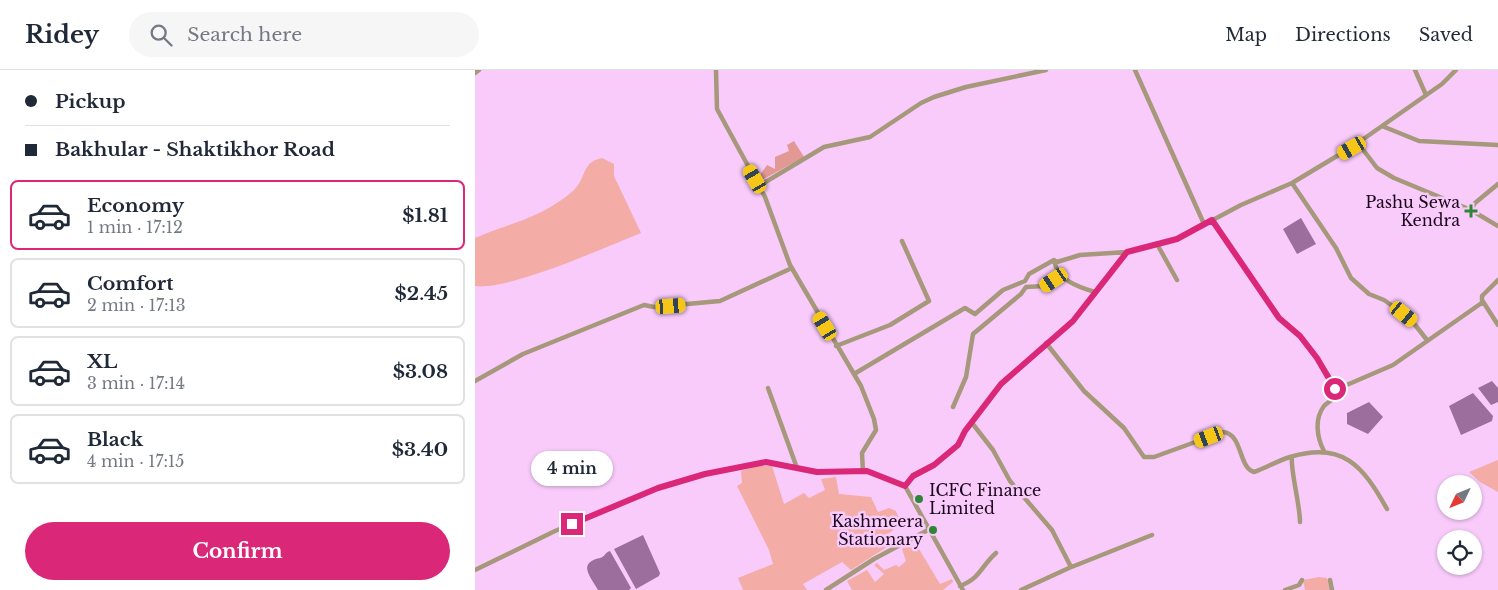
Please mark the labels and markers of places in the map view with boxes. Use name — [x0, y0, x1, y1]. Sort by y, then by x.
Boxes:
place label: Pashu Sewa Kendra — [1365, 192, 1460, 230]
marker: Pashu Sewa Kendra — [1464, 204, 1478, 218]
place label: ICFC Finance Limited — [929, 480, 1041, 518]
marker: ICFC Finance Limited — [913, 493, 925, 505]
place label: Kashmeera Stationary — [831, 511, 924, 549]
marker: Kashmeera Stationary — [927, 524, 939, 536]

